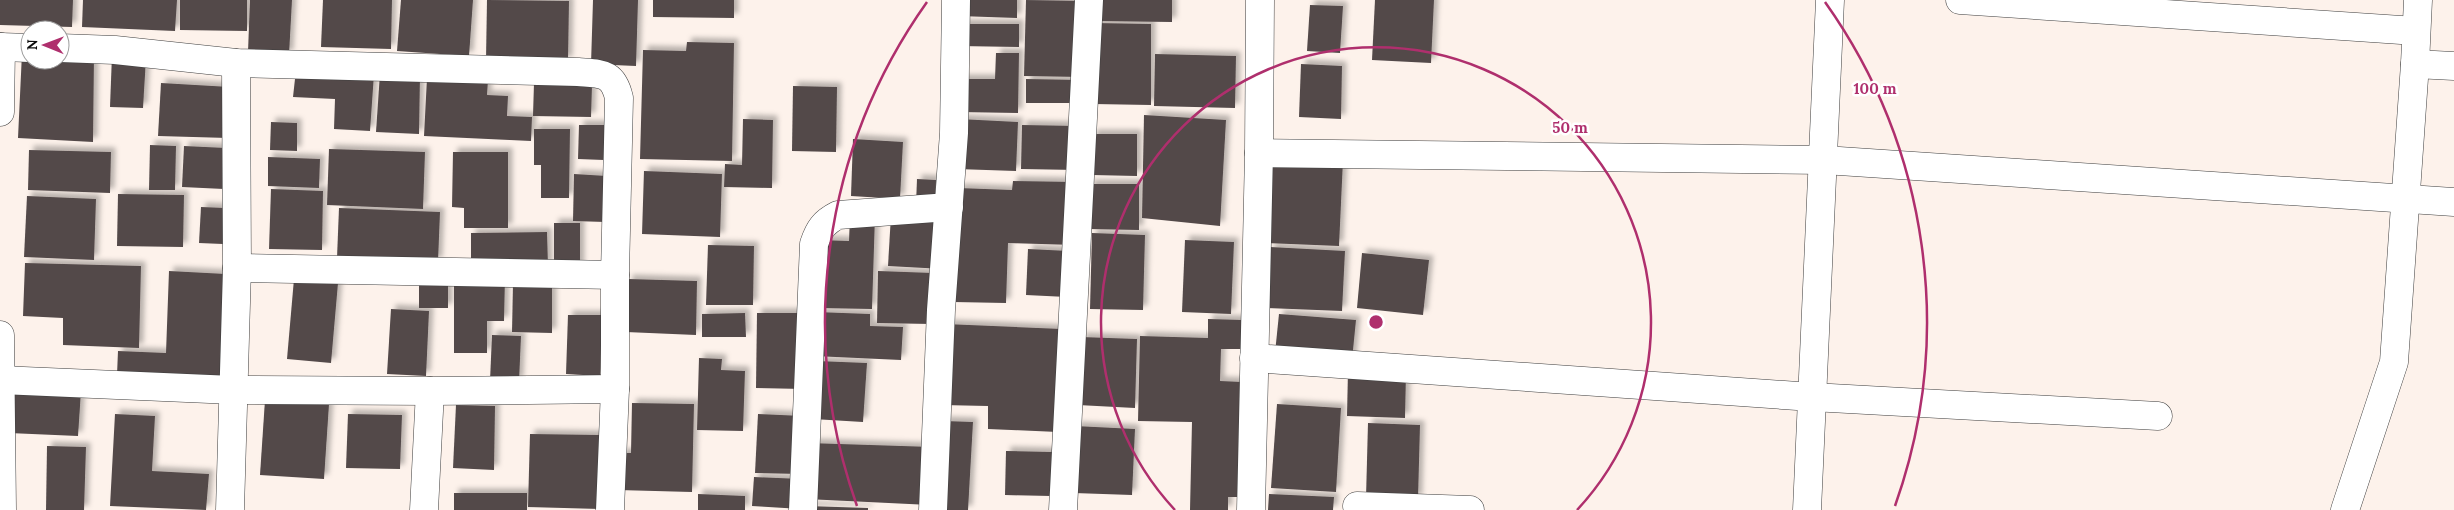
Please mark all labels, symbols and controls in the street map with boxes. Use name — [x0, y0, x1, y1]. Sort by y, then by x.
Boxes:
north arrow — [20, 20, 70, 70]
text: N — [23, 39, 41, 50]
text: 100 m — [1854, 79, 1897, 98]
text: 50 m — [1552, 118, 1588, 137]
centre of rings — [1367, 313, 1385, 331]

